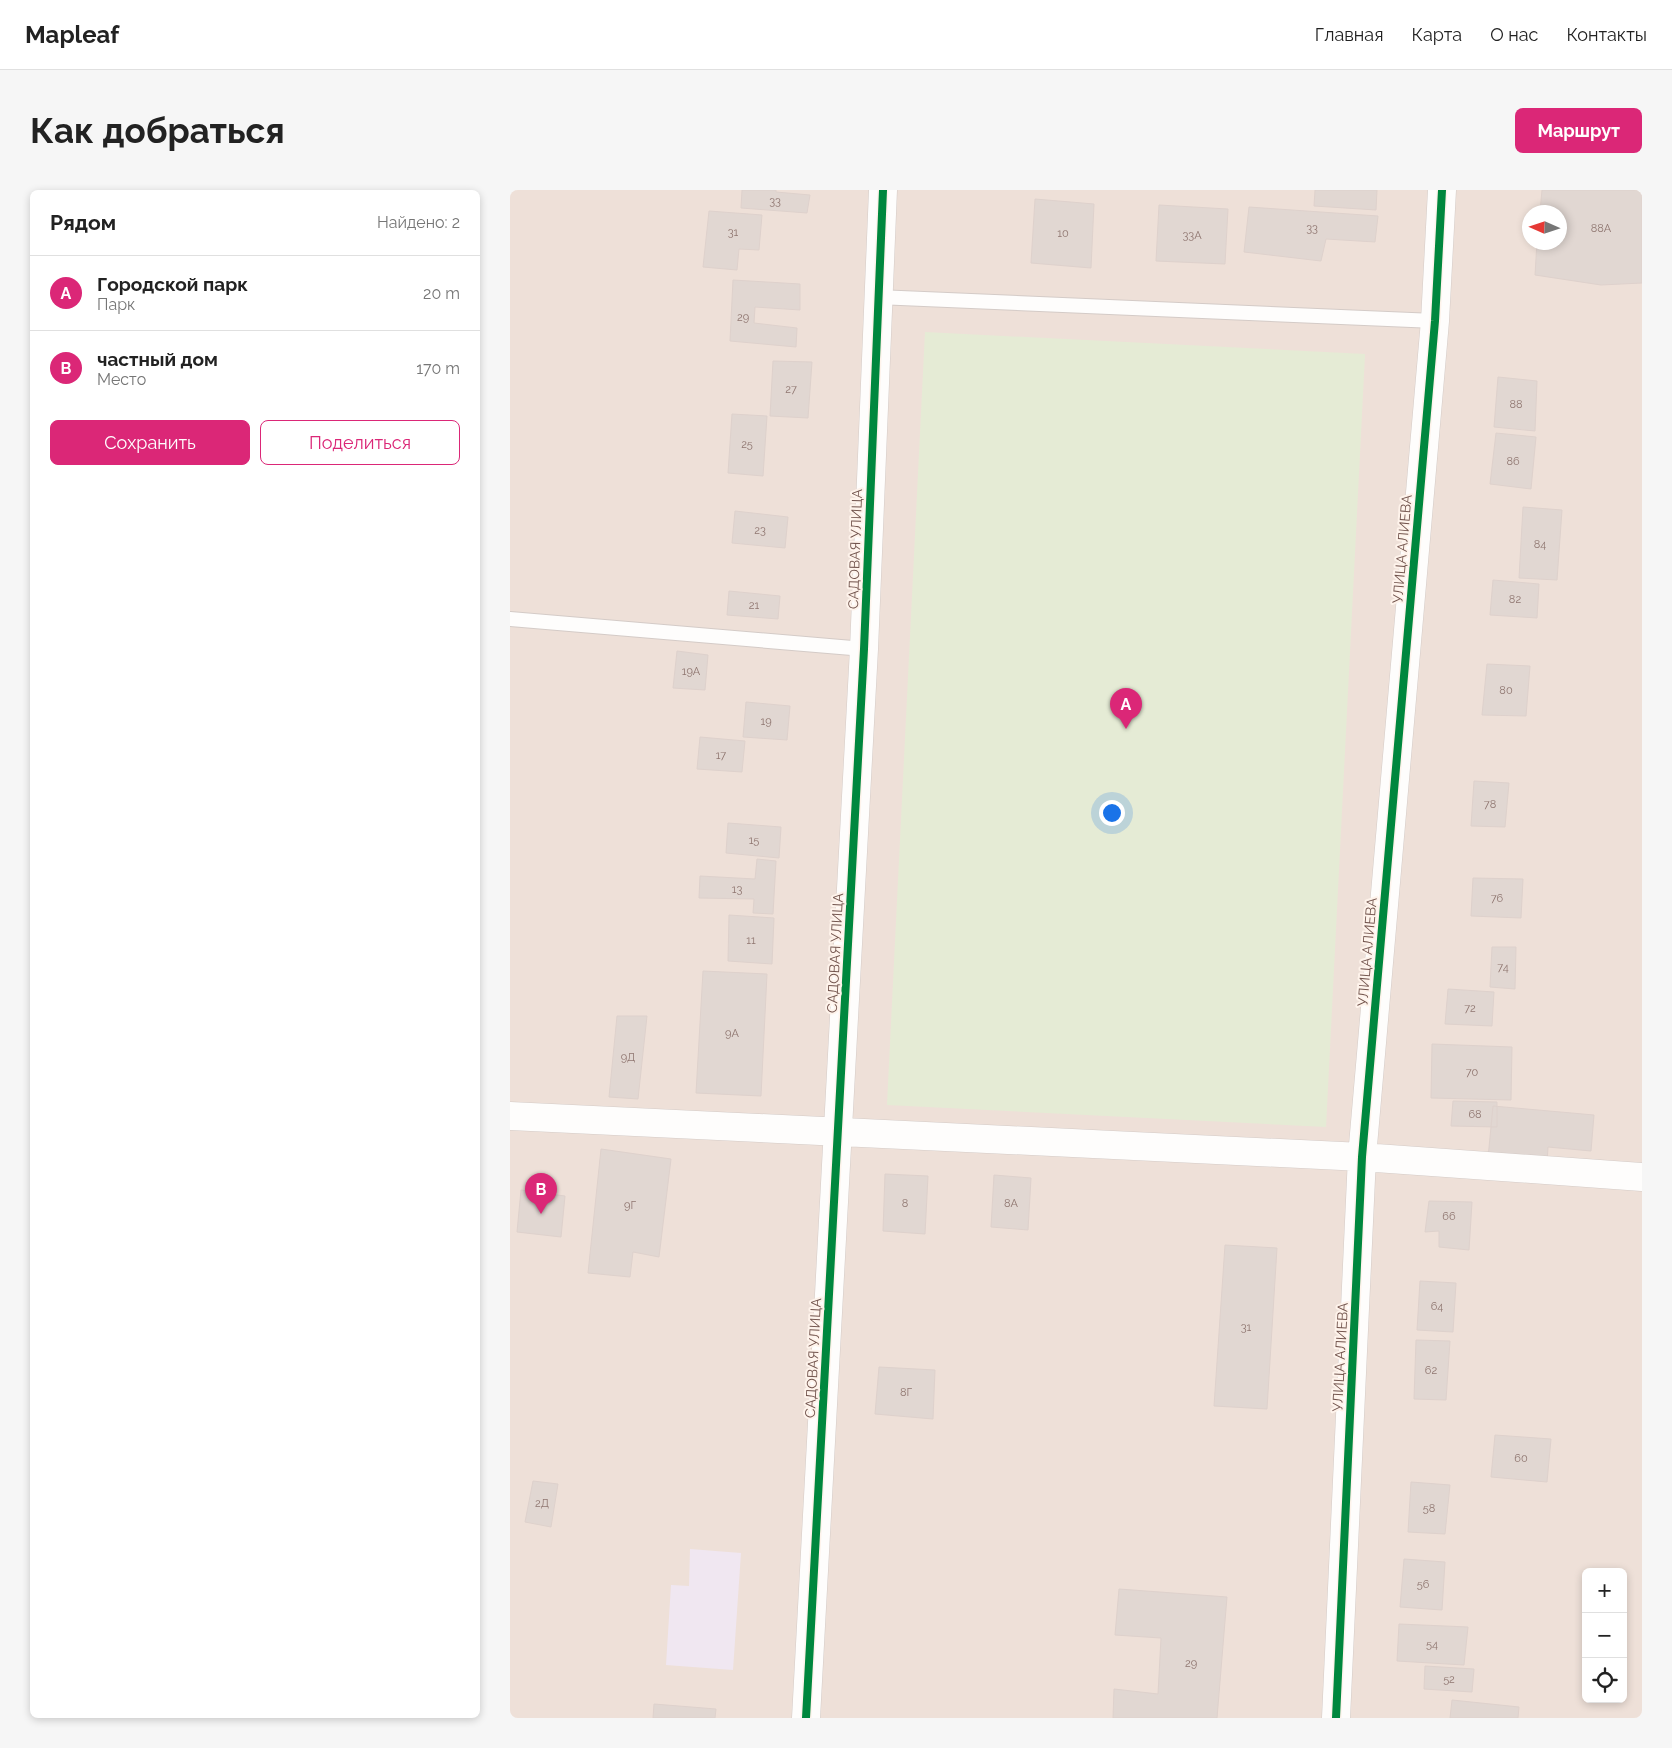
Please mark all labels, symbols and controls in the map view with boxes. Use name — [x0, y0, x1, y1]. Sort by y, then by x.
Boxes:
text: Mapleaf — [25, 20, 119, 49]
text: Главная — [1315, 24, 1383, 45]
text: Карта — [1411, 24, 1462, 45]
text: О нас — [1490, 24, 1538, 45]
text: Контакты — [1566, 24, 1647, 45]
button: Маршрут — [1515, 108, 1642, 153]
text: Как добраться — [30, 110, 285, 151]
house number: 33 — [769, 195, 781, 208]
north arrow — [1522, 205, 1567, 250]
text: Рядом — [50, 210, 116, 235]
text: Найдено: 2 — [377, 213, 460, 232]
house number: 33 — [1306, 222, 1318, 235]
house number: 88А — [1591, 222, 1612, 235]
house number: 31 — [728, 226, 739, 239]
house number: 10 — [1057, 227, 1069, 240]
house number: 33А — [1182, 229, 1202, 242]
text: Городской парк — [97, 273, 248, 295]
text: A — [61, 284, 71, 303]
text: 20 m — [423, 284, 460, 303]
text: Парк — [97, 295, 135, 314]
house number: 29 — [737, 311, 749, 324]
text: частный дом — [97, 348, 218, 370]
text: B — [61, 359, 71, 378]
text: 170 m — [416, 359, 460, 378]
text: Место — [97, 370, 146, 389]
house number: 27 — [785, 383, 797, 396]
house number: 88 — [1509, 398, 1523, 411]
button: Сохранить — [50, 420, 250, 465]
button: Поделиться — [260, 420, 460, 465]
house number: 25 — [741, 438, 753, 451]
house number: 86 — [1506, 455, 1520, 468]
street label: САДОВАЯ УЛИЦА — [845, 488, 865, 609]
street label: УЛИЦА АЛИЕВА — [1389, 493, 1415, 604]
house number: 23 — [754, 524, 766, 537]
house number: 84 — [1534, 538, 1546, 551]
house number: 82 — [1509, 593, 1521, 606]
house number: 21 — [749, 599, 760, 612]
house number: 19А — [682, 665, 701, 678]
house number: 80 — [1499, 684, 1513, 697]
pin: A — [1110, 688, 1142, 729]
house number: 19 — [760, 715, 772, 728]
house number: 17 — [716, 749, 726, 762]
house number: 78 — [1484, 798, 1496, 811]
your location — [1099, 800, 1125, 826]
house number: 15 — [749, 834, 759, 847]
house number: 13 — [732, 883, 742, 896]
street label: САДОВАЯ УЛИЦА — [824, 892, 846, 1013]
house number: 76 — [1491, 892, 1504, 905]
street label: УЛИЦА АЛИЕВА — [1354, 896, 1380, 1007]
house number: 11 — [746, 934, 756, 947]
house number: 74 — [1497, 961, 1509, 974]
house number: 72 — [1464, 1002, 1476, 1015]
house number: 9А — [725, 1027, 740, 1040]
house number: 9Д — [621, 1051, 635, 1064]
house number: 70 — [1466, 1066, 1479, 1079]
house number: 68 — [1468, 1108, 1482, 1121]
pin: B — [525, 1173, 557, 1214]
house number: 8 — [902, 1197, 908, 1210]
house number: 8А — [1004, 1197, 1018, 1210]
house number: 9Г — [624, 1199, 636, 1212]
house number: 66 — [1442, 1210, 1456, 1223]
street label: САДОВАЯ УЛИЦА — [802, 1297, 824, 1418]
house number: 64 — [1431, 1300, 1443, 1313]
street label: УЛИЦА АЛИЕВА — [1329, 1301, 1351, 1412]
house number: 31 — [1241, 1321, 1252, 1334]
house number: 62 — [1425, 1364, 1437, 1377]
house number: 8Г — [900, 1386, 912, 1399]
house number: 60 — [1514, 1452, 1528, 1465]
house number: 2Д — [535, 1497, 549, 1510]
house number: 58 — [1423, 1502, 1435, 1515]
map controls — [1582, 1568, 1627, 1703]
button: + — [1582, 1568, 1627, 1613]
house number: 56 — [1417, 1578, 1430, 1591]
button: − — [1582, 1613, 1627, 1658]
house number: 54 — [1426, 1638, 1438, 1651]
house number: 29 — [1185, 1657, 1197, 1670]
button: locate — [1582, 1658, 1627, 1703]
house number: 52 — [1443, 1673, 1455, 1686]

